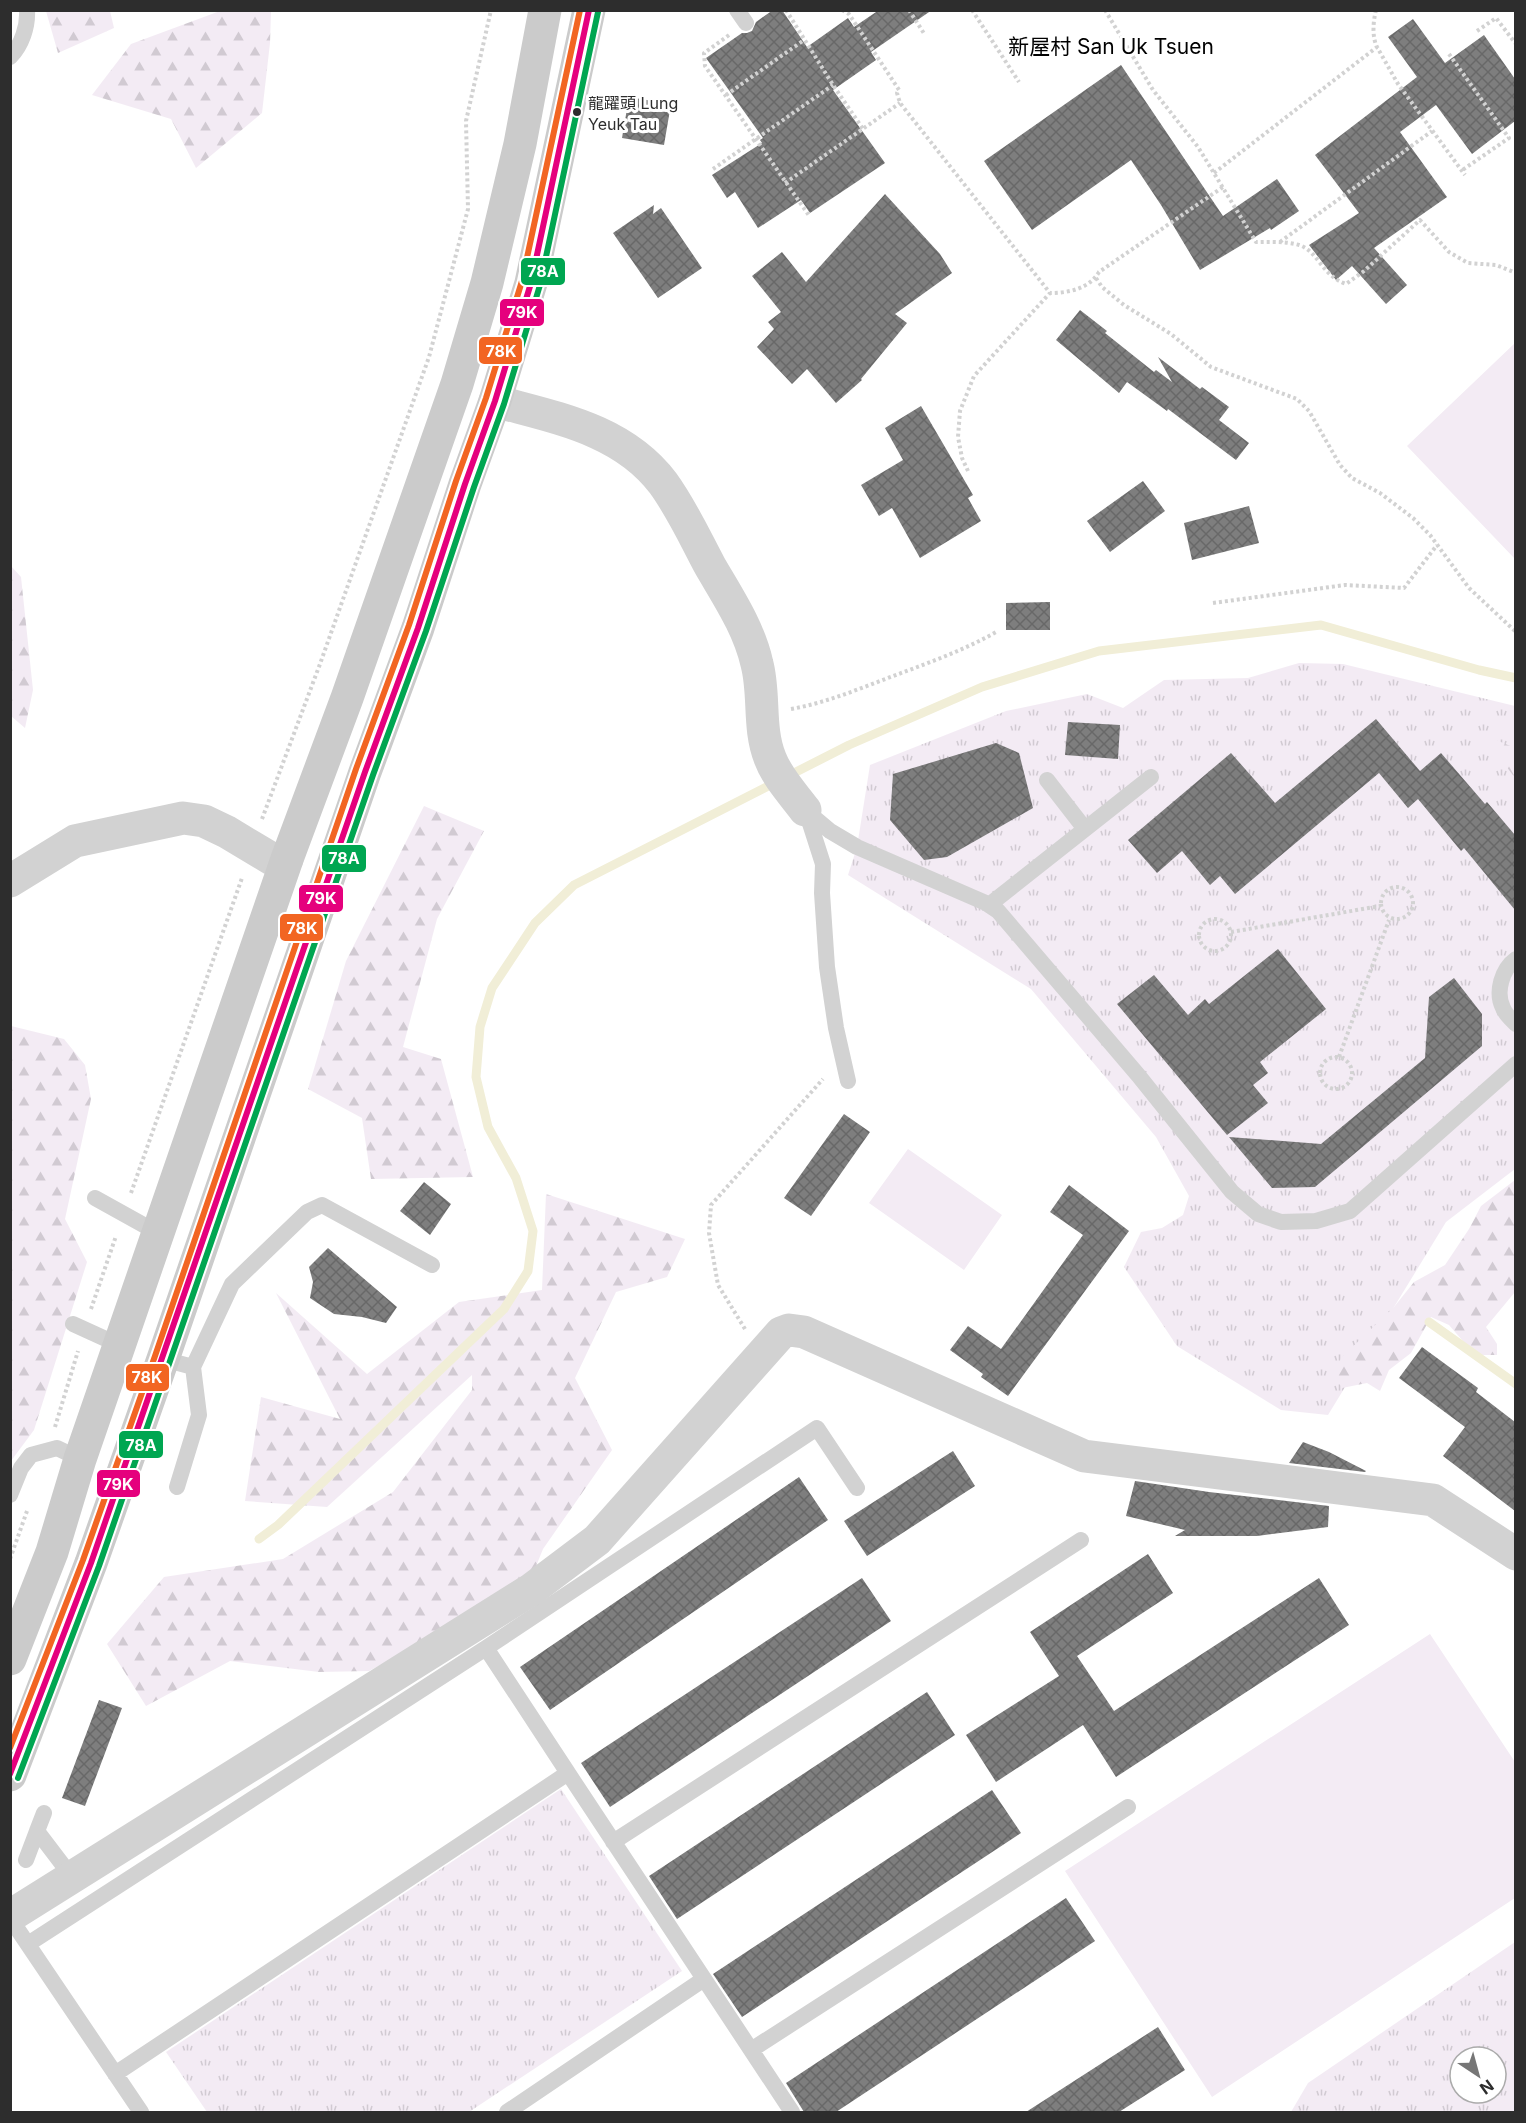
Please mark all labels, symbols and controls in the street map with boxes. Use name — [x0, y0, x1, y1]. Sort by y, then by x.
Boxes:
district label: 新屋村 San Uk Tsuen — [1008, 34, 1214, 59]
place label: 龍躍頭 Lung Yeuk Tau — [588, 93, 678, 134]
marker: 龍躍頭 Lung Yeuk Tau — [571, 106, 583, 118]
line badge: 78A — [520, 257, 566, 286]
text: 78A — [527, 261, 559, 281]
line badge: 79K — [499, 298, 545, 327]
text: 79K — [506, 302, 538, 322]
line badge: 78K — [478, 336, 523, 365]
text: 78K — [486, 341, 517, 361]
line badge: 78A — [321, 844, 367, 873]
text: 78A — [328, 848, 360, 868]
line badge: 79K — [298, 884, 344, 913]
text: 79K — [305, 888, 337, 908]
line badge: 78K — [279, 913, 324, 942]
text: 78K — [287, 918, 318, 938]
line badge: 78K — [125, 1363, 170, 1392]
text: 78K — [132, 1367, 163, 1387]
line badge: 78A — [118, 1430, 164, 1459]
text: 78A — [125, 1435, 157, 1455]
line badge: 79K — [96, 1469, 141, 1498]
text: 79K — [102, 1474, 134, 1494]
north arrow — [1448, 2045, 1508, 2105]
text: N — [1476, 2075, 1498, 2099]

